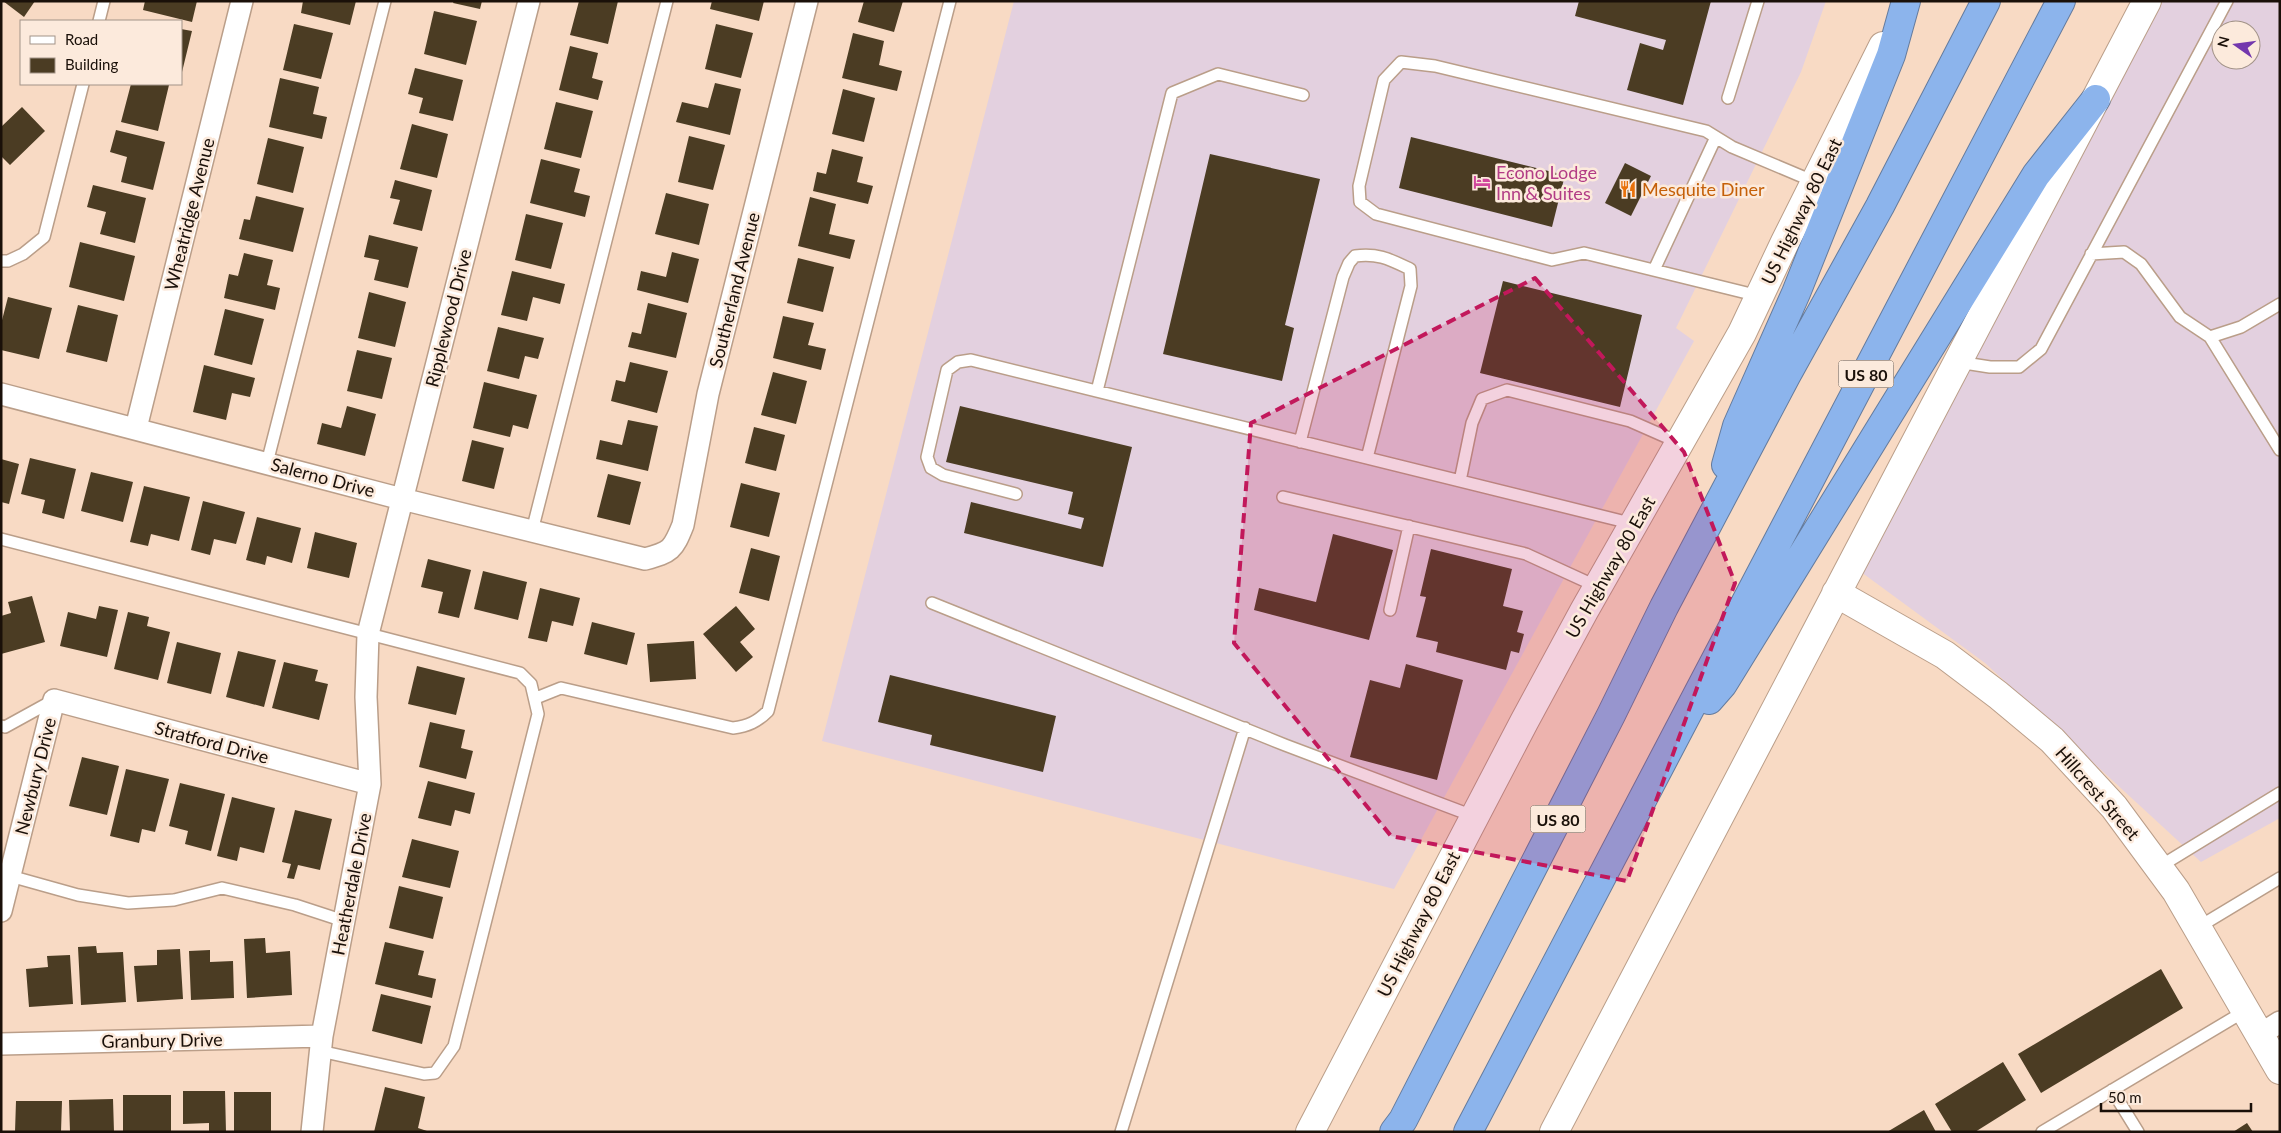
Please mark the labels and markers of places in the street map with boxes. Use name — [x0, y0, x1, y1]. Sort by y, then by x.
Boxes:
place label: Econo Lodge Inn & Suites — [1496, 161, 1597, 204]
hotel icon: Econo Lodge Inn & Suites — [1472, 172, 1492, 192]
place label: Mesquite Diner — [1642, 178, 1765, 200]
restaurant icon: Mesquite Diner — [1618, 179, 1638, 199]

